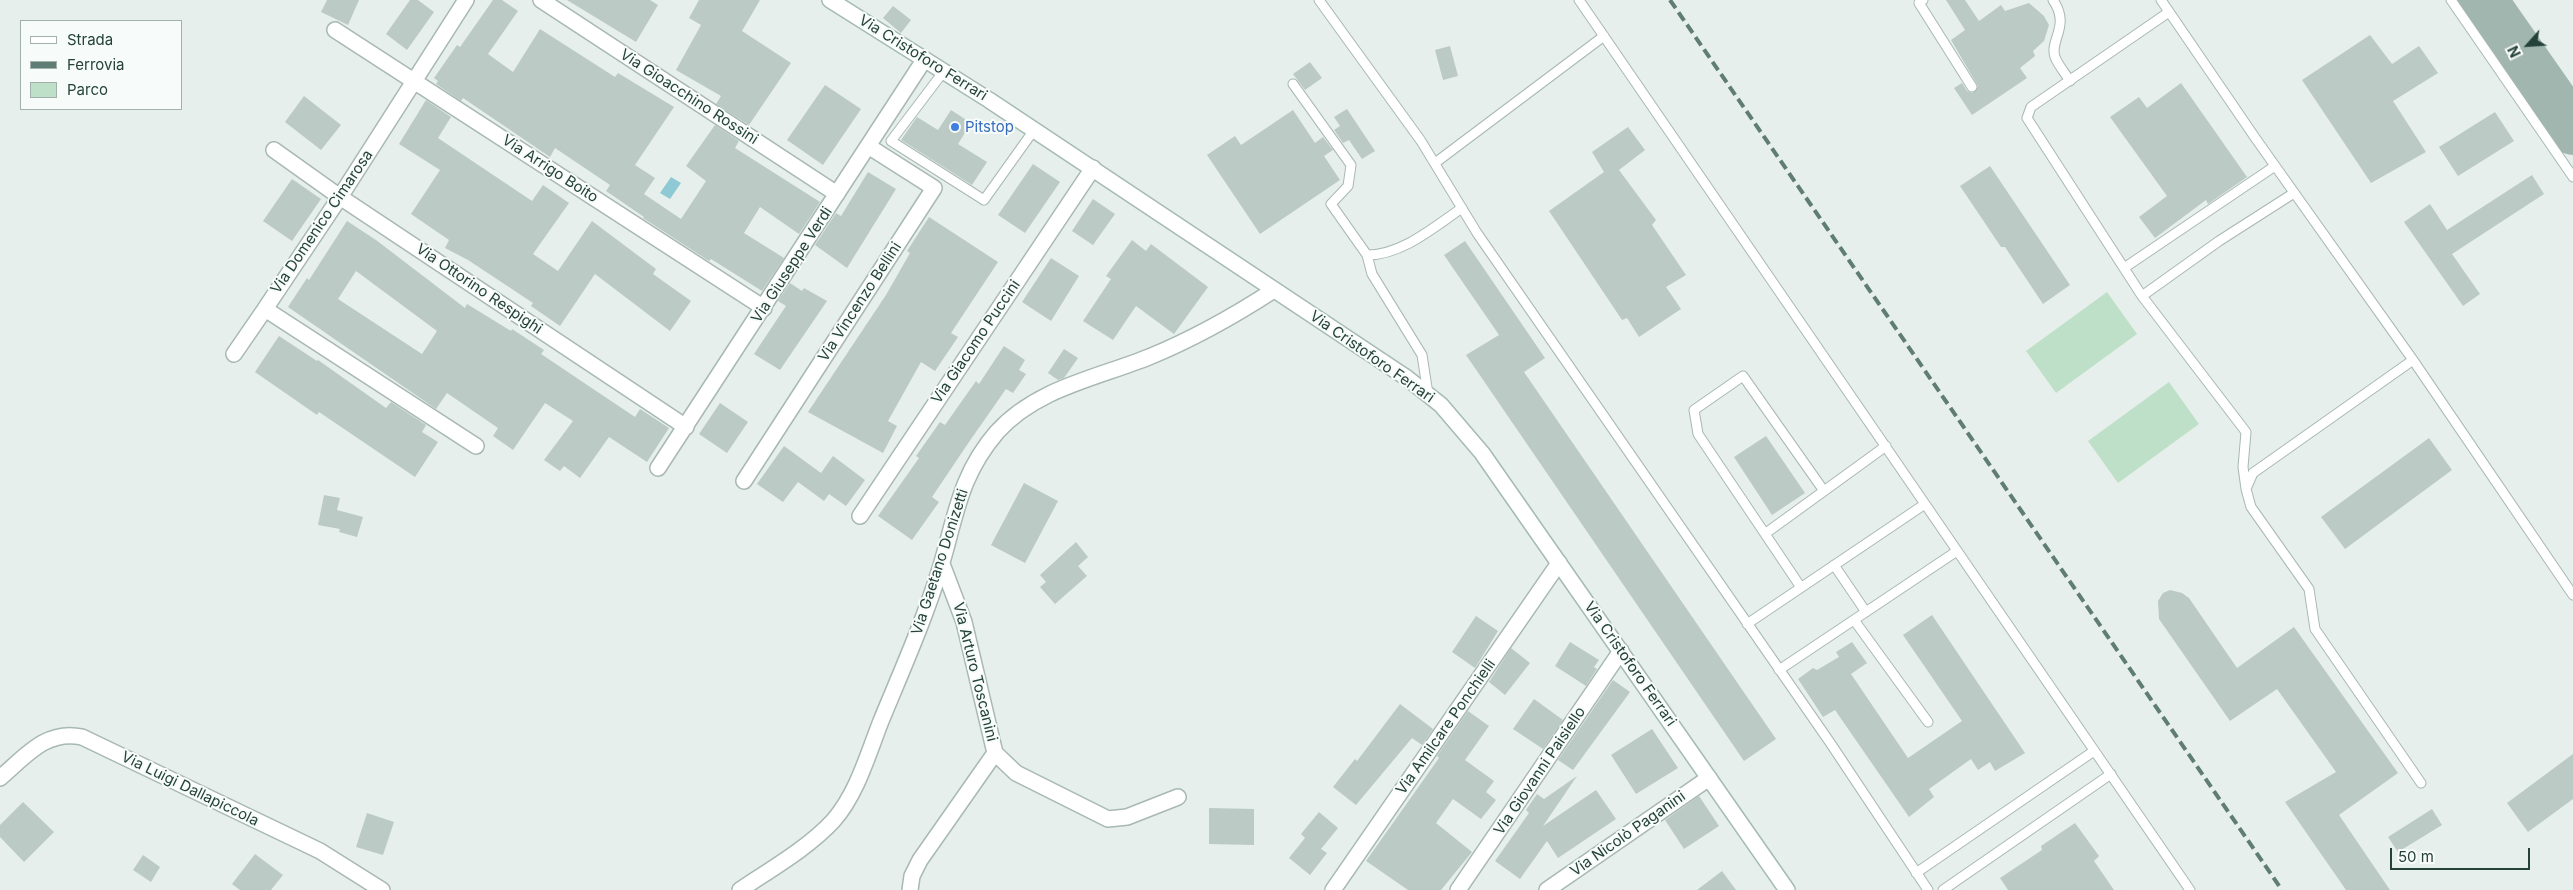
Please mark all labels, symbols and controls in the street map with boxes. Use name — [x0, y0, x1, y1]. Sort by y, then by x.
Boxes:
street label: Via Cristoforo Ferrari — [855, 11, 991, 105]
legend — [20, 20, 182, 110]
north arrow — [2503, 20, 2553, 70]
text: Strada — [67, 30, 113, 49]
text: N — [2504, 43, 2524, 60]
street label: Via Gioacchino Rossini — [617, 46, 761, 148]
text: Ferrovia — [67, 55, 124, 74]
text: Parco — [67, 80, 108, 99]
place label: Pitstop — [965, 118, 1014, 136]
marker: Pitstop — [949, 121, 961, 133]
street label: Via Arrigo Boito — [499, 131, 601, 207]
street label: Via Domenico Cimarosa — [267, 147, 377, 297]
street label: Via Giuseppe Verdi — [748, 204, 836, 326]
street label: Via Vincenzo Bellini — [815, 239, 905, 365]
street label: Via Ottorino Respighi — [412, 240, 546, 338]
street label: Via Giacomo Puccini — [928, 277, 1024, 407]
street label: Via Cristoforo Ferrari — [1306, 307, 1438, 407]
street label: Via Gaetano Donizetti — [908, 487, 972, 637]
street label: Via Cristoforo Ferrari — [1580, 598, 1680, 730]
street label: Via Arturo Toscanini — [949, 601, 1001, 743]
street label: Via Amilcare Ponchielli — [1392, 656, 1500, 798]
street label: Via Giovanni Paisiello — [1490, 704, 1590, 838]
street label: Via Luigi Dallapiccola — [118, 748, 262, 830]
street label: Via Nicolò Paganini — [1567, 787, 1689, 881]
scale bar — [2393, 838, 2533, 870]
text: 50 m — [2398, 847, 2434, 866]

